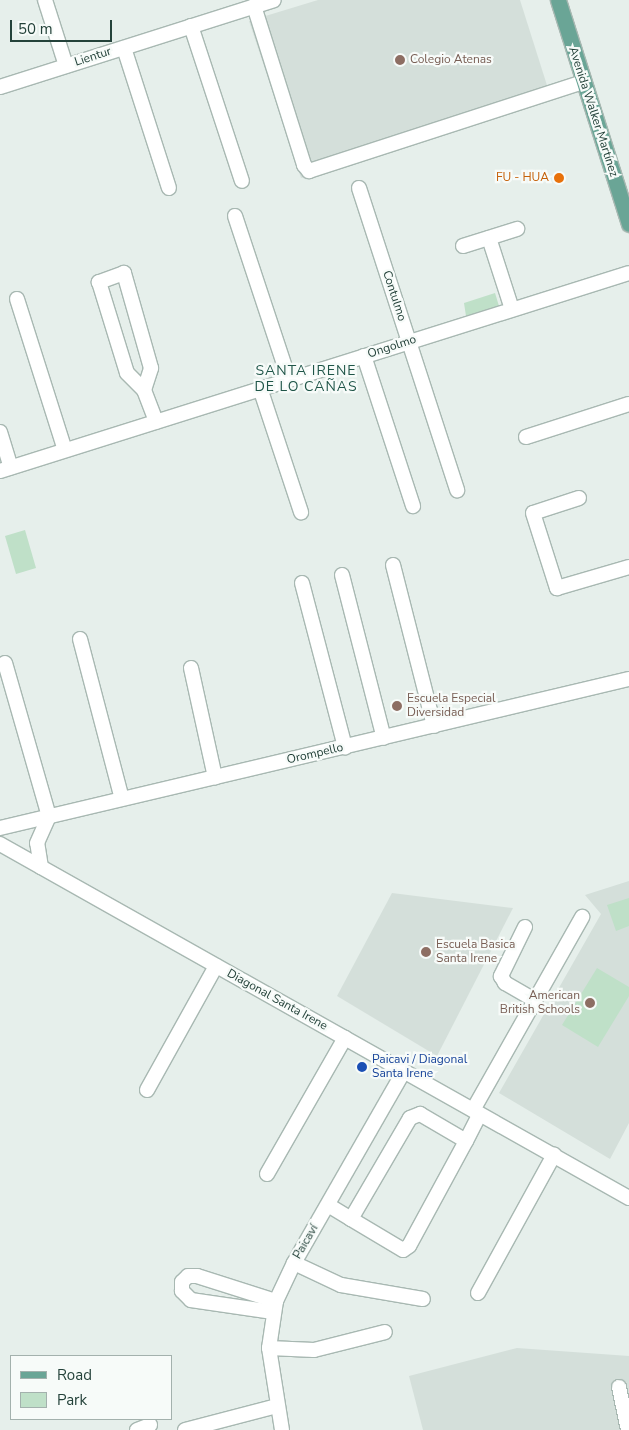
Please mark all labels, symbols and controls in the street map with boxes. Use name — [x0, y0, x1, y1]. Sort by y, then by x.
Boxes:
scale bar — [12, 10, 115, 42]
text: 50 m — [18, 19, 53, 39]
street label: Lientur — [73, 44, 113, 70]
street label: Avenida Walker Martínez — [565, 45, 621, 179]
place label: Colegio Atenas — [410, 53, 492, 67]
marker: Colegio Atenas — [394, 54, 406, 66]
place label: FU - HUA — [496, 171, 549, 185]
marker: FU - HUA — [553, 172, 565, 184]
street label: Contulmo — [379, 269, 409, 323]
street label: Ongolmo — [366, 332, 418, 362]
district label: SANTA IRENE DE LO CAÑAS — [253, 363, 359, 396]
place label: Escuela Especial Diversidad — [407, 692, 496, 720]
marker: Escuela Especial Diversidad — [391, 700, 403, 712]
street label: Orompello — [285, 741, 345, 767]
place label: Escuela Basica Santa Irene — [436, 938, 515, 966]
marker: Escuela Basica Santa Irene — [420, 946, 432, 958]
street label: Diagonal Santa Irene — [224, 966, 330, 1034]
place label: American British Schools — [500, 989, 580, 1017]
marker: American British Schools — [584, 997, 596, 1009]
place label: Paicavi / Diagonal Santa Irene — [372, 1053, 467, 1081]
marker: Paicavi / Diagonal Santa Irene — [356, 1061, 368, 1073]
street label: Paicaví — [290, 1222, 322, 1262]
legend — [10, 1355, 172, 1420]
text: Road — [57, 1365, 92, 1385]
text: Park — [57, 1390, 87, 1410]

